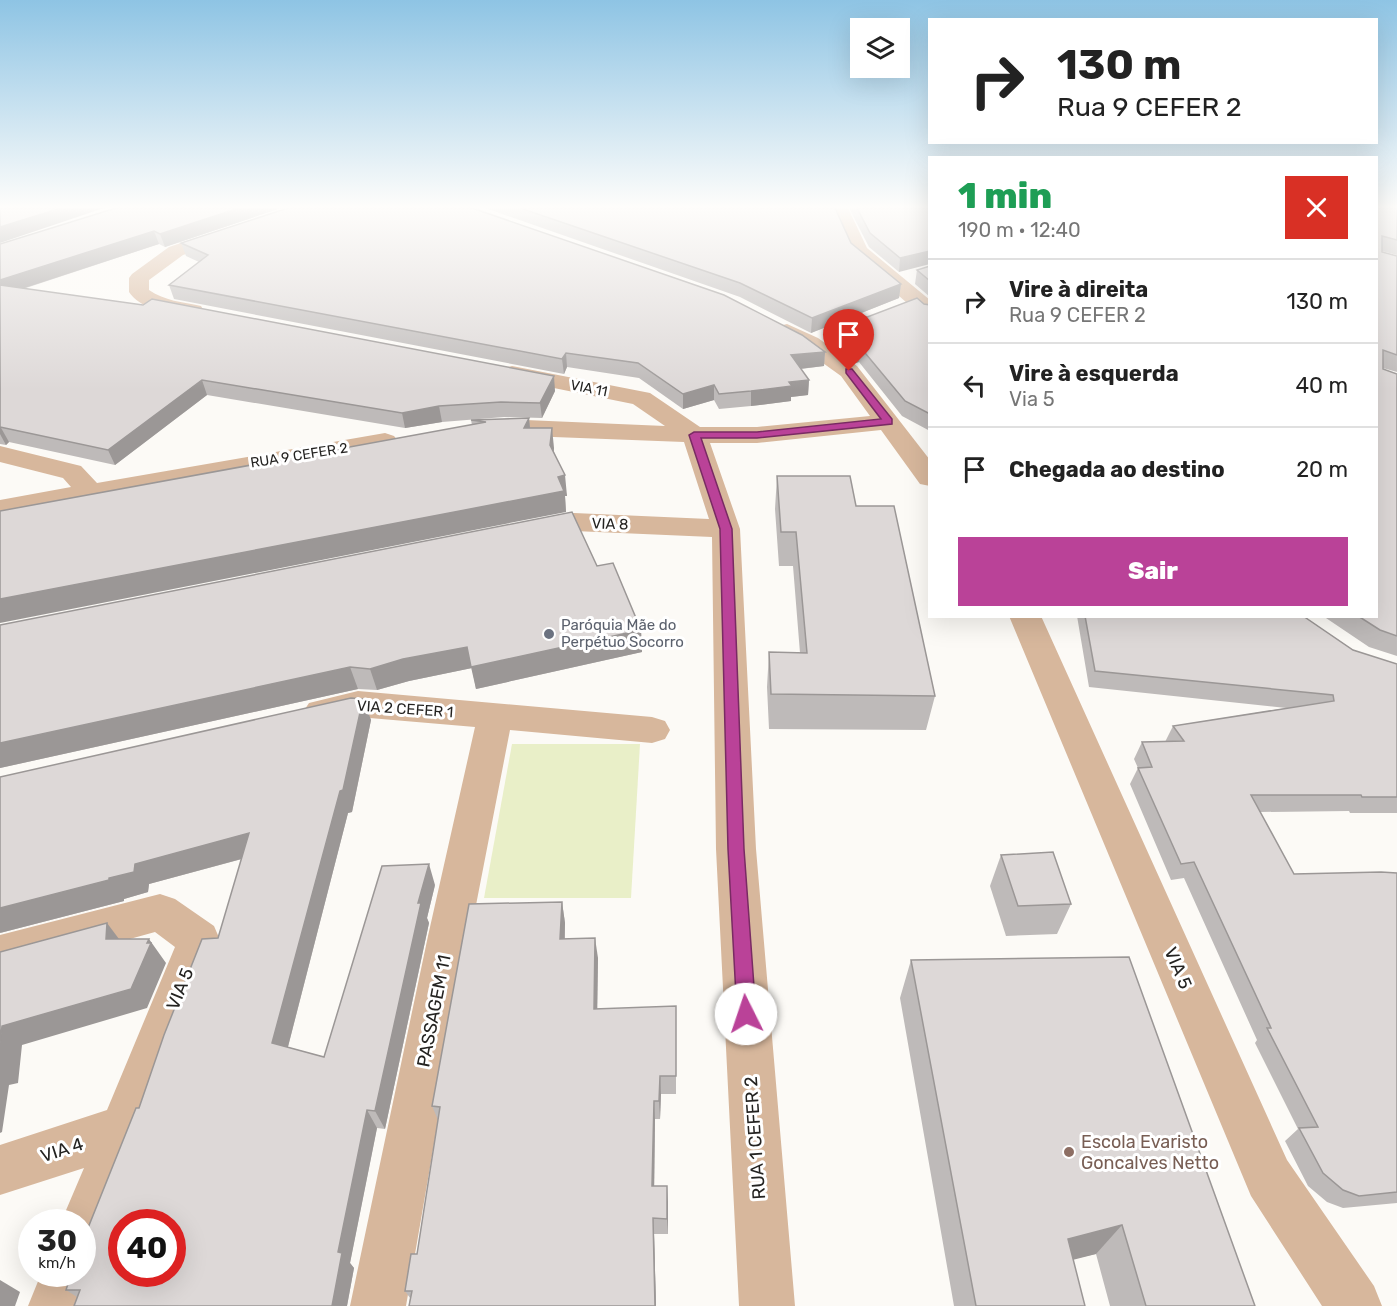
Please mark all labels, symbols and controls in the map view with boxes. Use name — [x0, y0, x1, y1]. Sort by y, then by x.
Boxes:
map controls — [850, 18, 910, 78]
button: layers — [850, 18, 910, 78]
text: 130 m — [1057, 40, 1182, 90]
icon: right — [958, 42, 1036, 120]
text: Rua 9 CEFER 2 — [1057, 91, 1242, 123]
text: 1 min — [958, 174, 1052, 217]
button: close — [1285, 176, 1348, 239]
text: 190 m · 12:40 — [958, 218, 1081, 242]
text: Vire à direita — [1009, 276, 1148, 303]
icon: right — [958, 285, 991, 318]
text: 130 m — [1286, 288, 1348, 315]
text: Rua 9 CEFER 2 — [1009, 303, 1146, 327]
pin — [823, 309, 874, 371]
icon: arrive — [832, 318, 865, 351]
text: Vire à esquerda — [1009, 360, 1179, 387]
icon: left — [958, 369, 991, 402]
text: 40 m — [1295, 372, 1348, 399]
street label: VIA 11 — [569, 377, 609, 400]
text: Via 5 — [1009, 387, 1055, 411]
street label: RUA 9 CEFER 2 — [249, 439, 349, 472]
icon: arrive — [958, 453, 991, 486]
text: Chegada ao destino — [1009, 456, 1225, 483]
text: 20 m — [1296, 456, 1348, 483]
street label: VIA 8 — [591, 514, 629, 534]
button: Sair — [958, 537, 1348, 606]
place label: Paróquia Mãe do Perpétuo Socorro — [561, 616, 684, 651]
marker: Paróquia Mãe do Perpétuo Socorro — [542, 627, 556, 641]
street label: VIA 2 CEFER 1 — [356, 697, 454, 721]
street label: VIA 5 — [1159, 944, 1197, 992]
street label: PASSAGEM 11 — [412, 953, 456, 1069]
street label: VIA 5 — [162, 965, 198, 1013]
position arrow — [714, 982, 778, 1046]
street label: RUA 1 CEFER 2 — [740, 1076, 770, 1200]
place label: Escola Evaristo Goncalves Netto — [1081, 1131, 1219, 1174]
street label: VIA 4 — [38, 1133, 86, 1167]
marker: Escola Evaristo Goncalves Netto — [1062, 1145, 1076, 1159]
speed limit sign: 40 — [108, 1209, 186, 1287]
text: 30 — [37, 1223, 77, 1259]
text: km/h — [38, 1254, 76, 1272]

